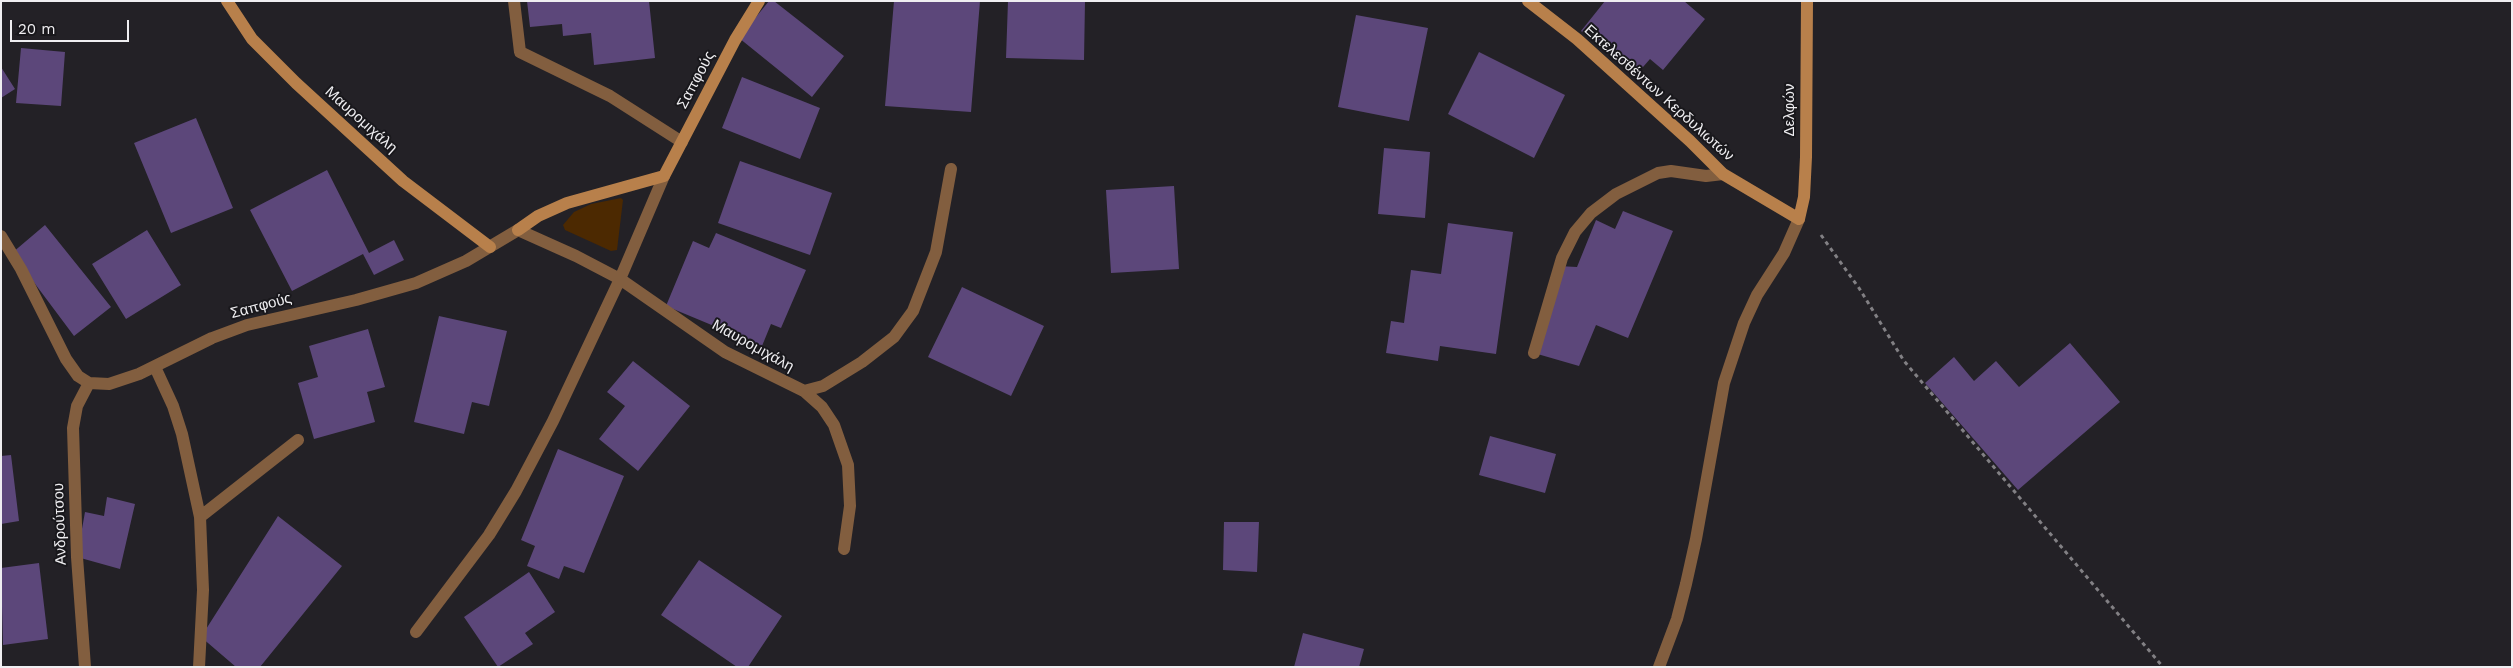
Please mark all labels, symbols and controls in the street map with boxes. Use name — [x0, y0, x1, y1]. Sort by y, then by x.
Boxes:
scale bar — [12, 10, 131, 42]
text: 20 m — [18, 20, 56, 38]
street label: Εκτελεσθέντων Κερδυλιωτών — [1580, 21, 1738, 165]
street label: Σαπφούς — [673, 48, 719, 112]
street label: Μαυρομιχάλη — [321, 83, 401, 157]
street label: Δελφών — [1781, 84, 1799, 136]
street label: Σαπφούς — [228, 289, 294, 323]
street label: Μαυρομιχάλη — [709, 316, 797, 376]
street label: Ανδρούτσου — [50, 483, 70, 565]

